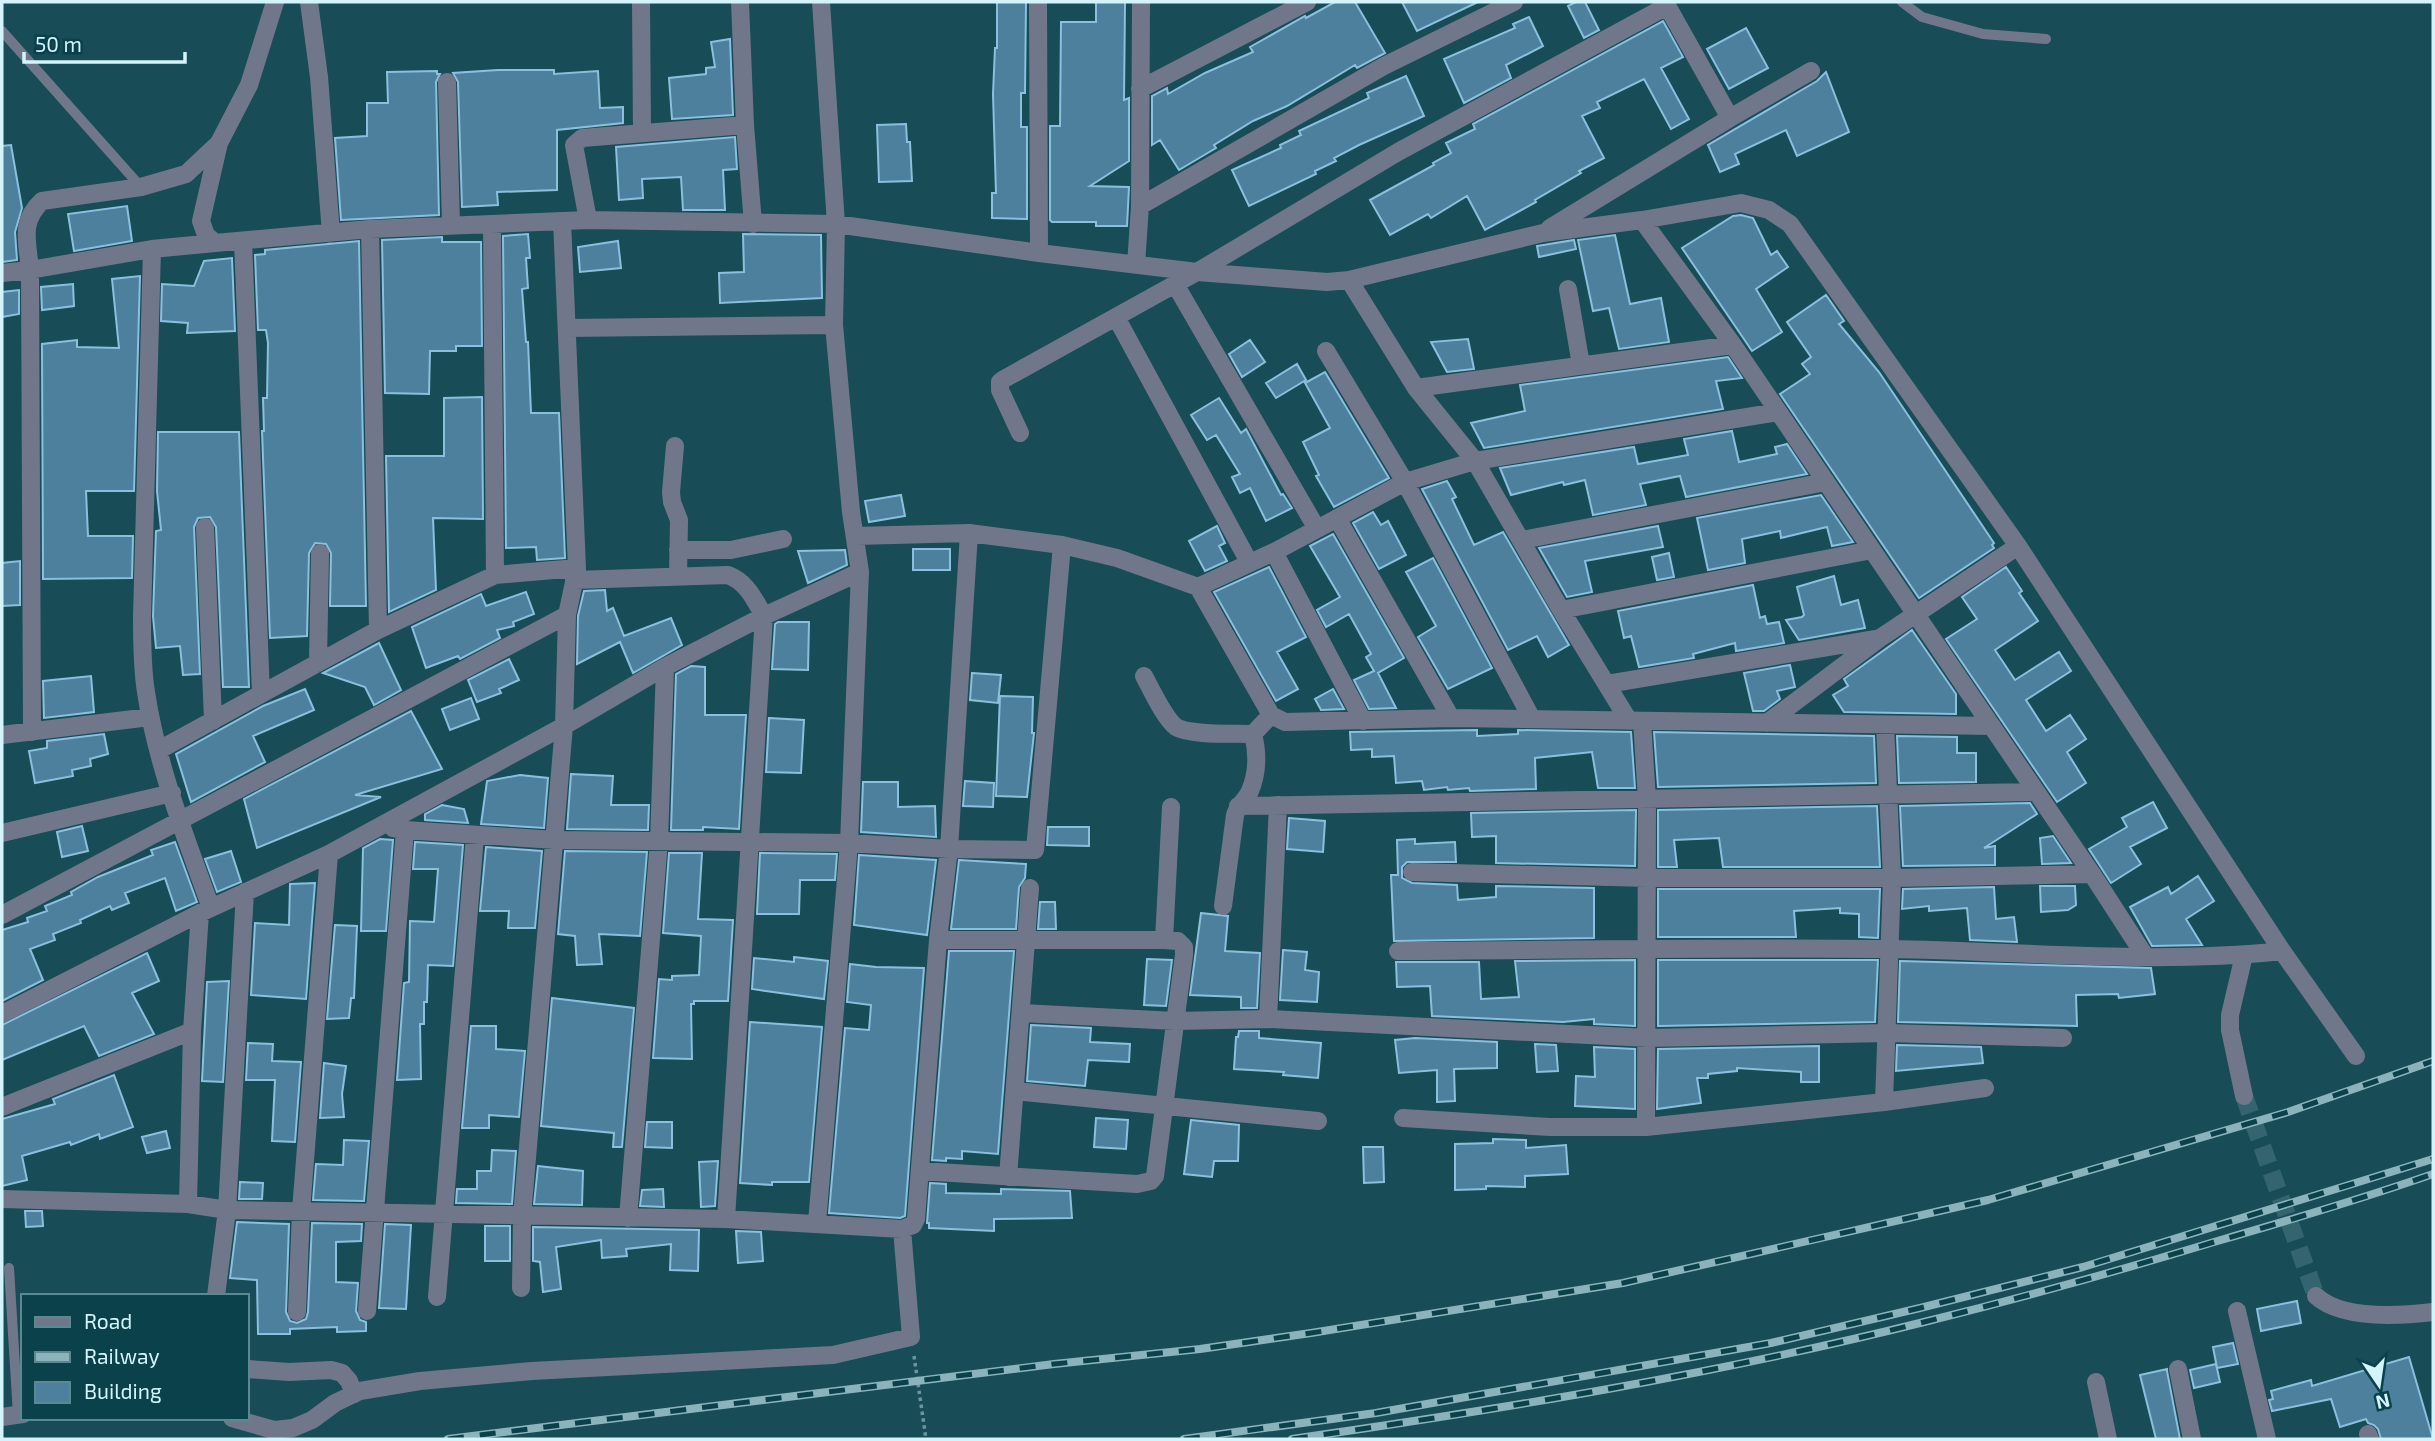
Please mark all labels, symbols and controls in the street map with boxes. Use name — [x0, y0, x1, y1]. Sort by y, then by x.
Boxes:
scale bar — [24, 21, 186, 65]
text: 50 m — [35, 31, 82, 56]
legend — [21, 1294, 248, 1420]
text: Road — [84, 1308, 132, 1333]
text: Railway — [84, 1343, 160, 1368]
north arrow — [2344, 1350, 2414, 1420]
text: Building — [84, 1378, 162, 1403]
text: N — [2374, 1389, 2392, 1415]

